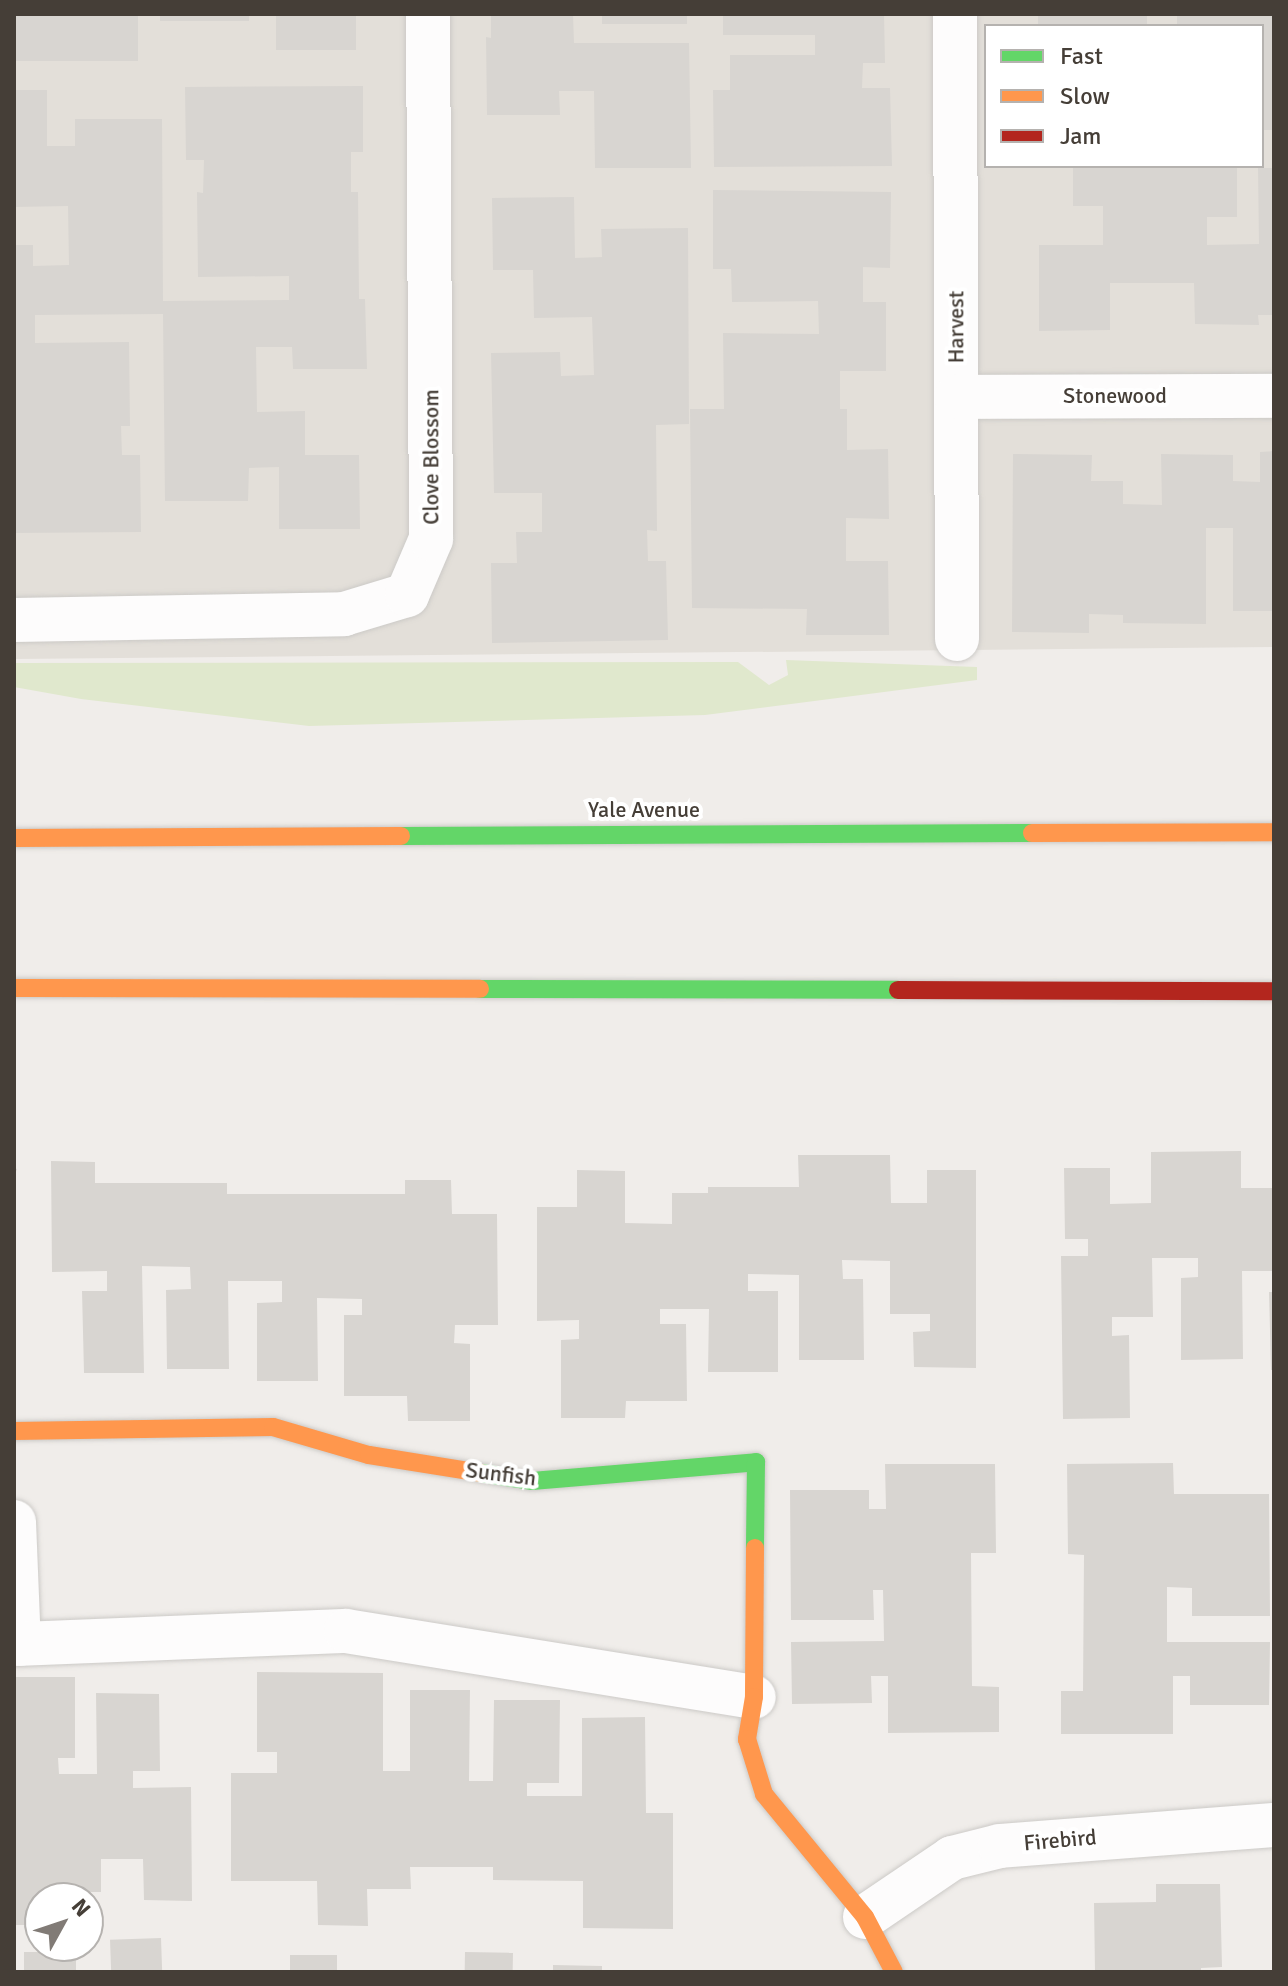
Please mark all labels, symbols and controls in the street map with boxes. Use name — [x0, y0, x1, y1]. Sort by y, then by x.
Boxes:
legend — [984, 24, 1264, 168]
text: Fast — [1060, 41, 1103, 71]
text: Slow — [1060, 81, 1110, 111]
text: Jam — [1060, 121, 1101, 151]
street label: Harvest — [943, 291, 969, 363]
street label: Stonewood — [1063, 383, 1167, 409]
street label: Clove Blossom — [418, 389, 444, 525]
street label: Yale Avenue — [588, 797, 700, 823]
street label: Sunfish — [464, 1457, 538, 1491]
street label: Firebird — [1022, 1824, 1098, 1856]
north arrow — [24, 1882, 104, 1962]
text: N — [66, 1893, 96, 1922]

